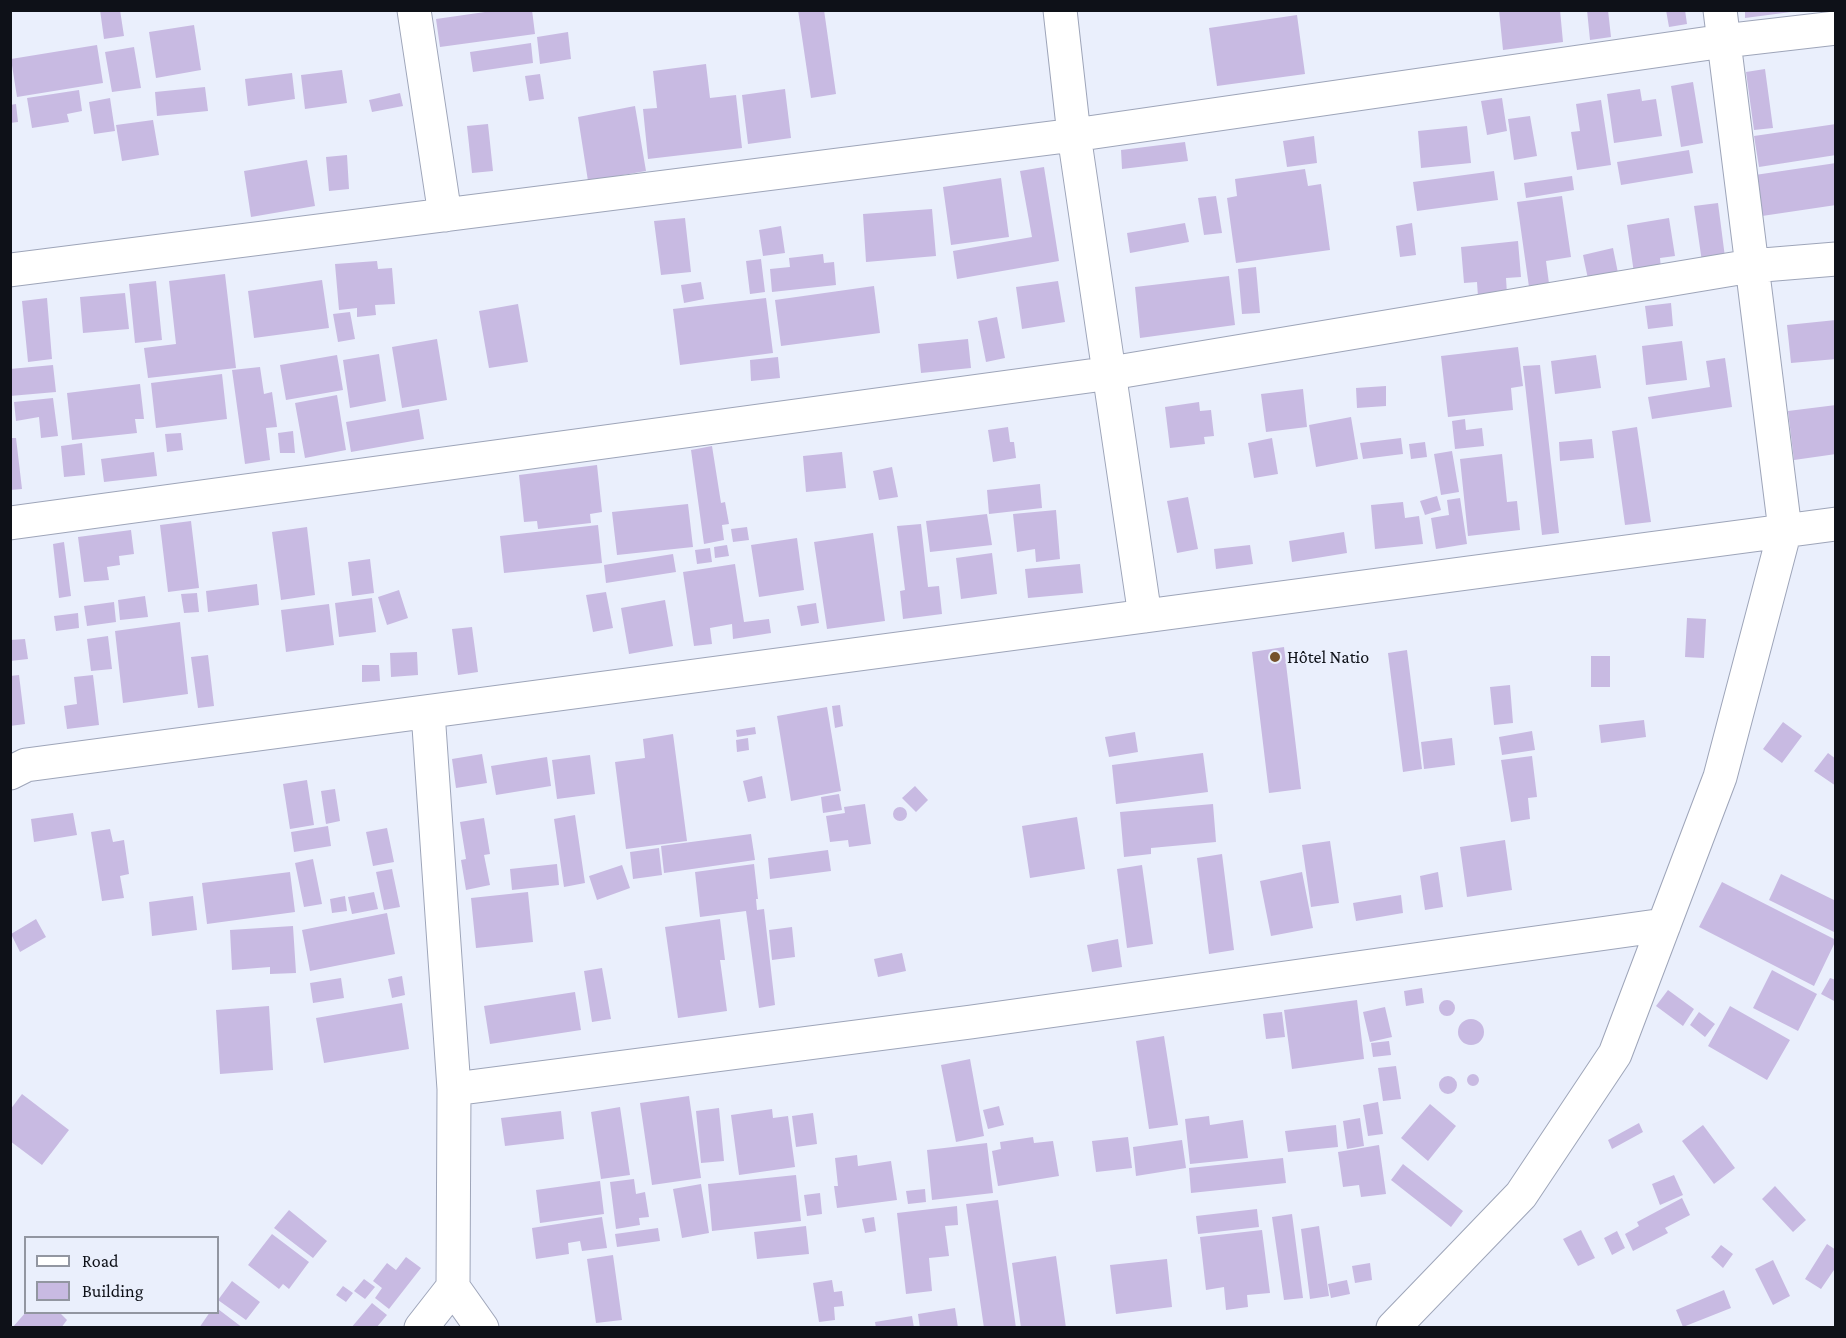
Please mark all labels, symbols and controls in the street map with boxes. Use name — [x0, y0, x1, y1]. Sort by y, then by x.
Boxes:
place label: Hôtel Natio — [1287, 646, 1369, 668]
marker: Hôtel Natio — [1268, 650, 1282, 664]
legend — [24, 1236, 219, 1314]
text: Road — [82, 1251, 119, 1271]
text: Building — [82, 1281, 143, 1301]

